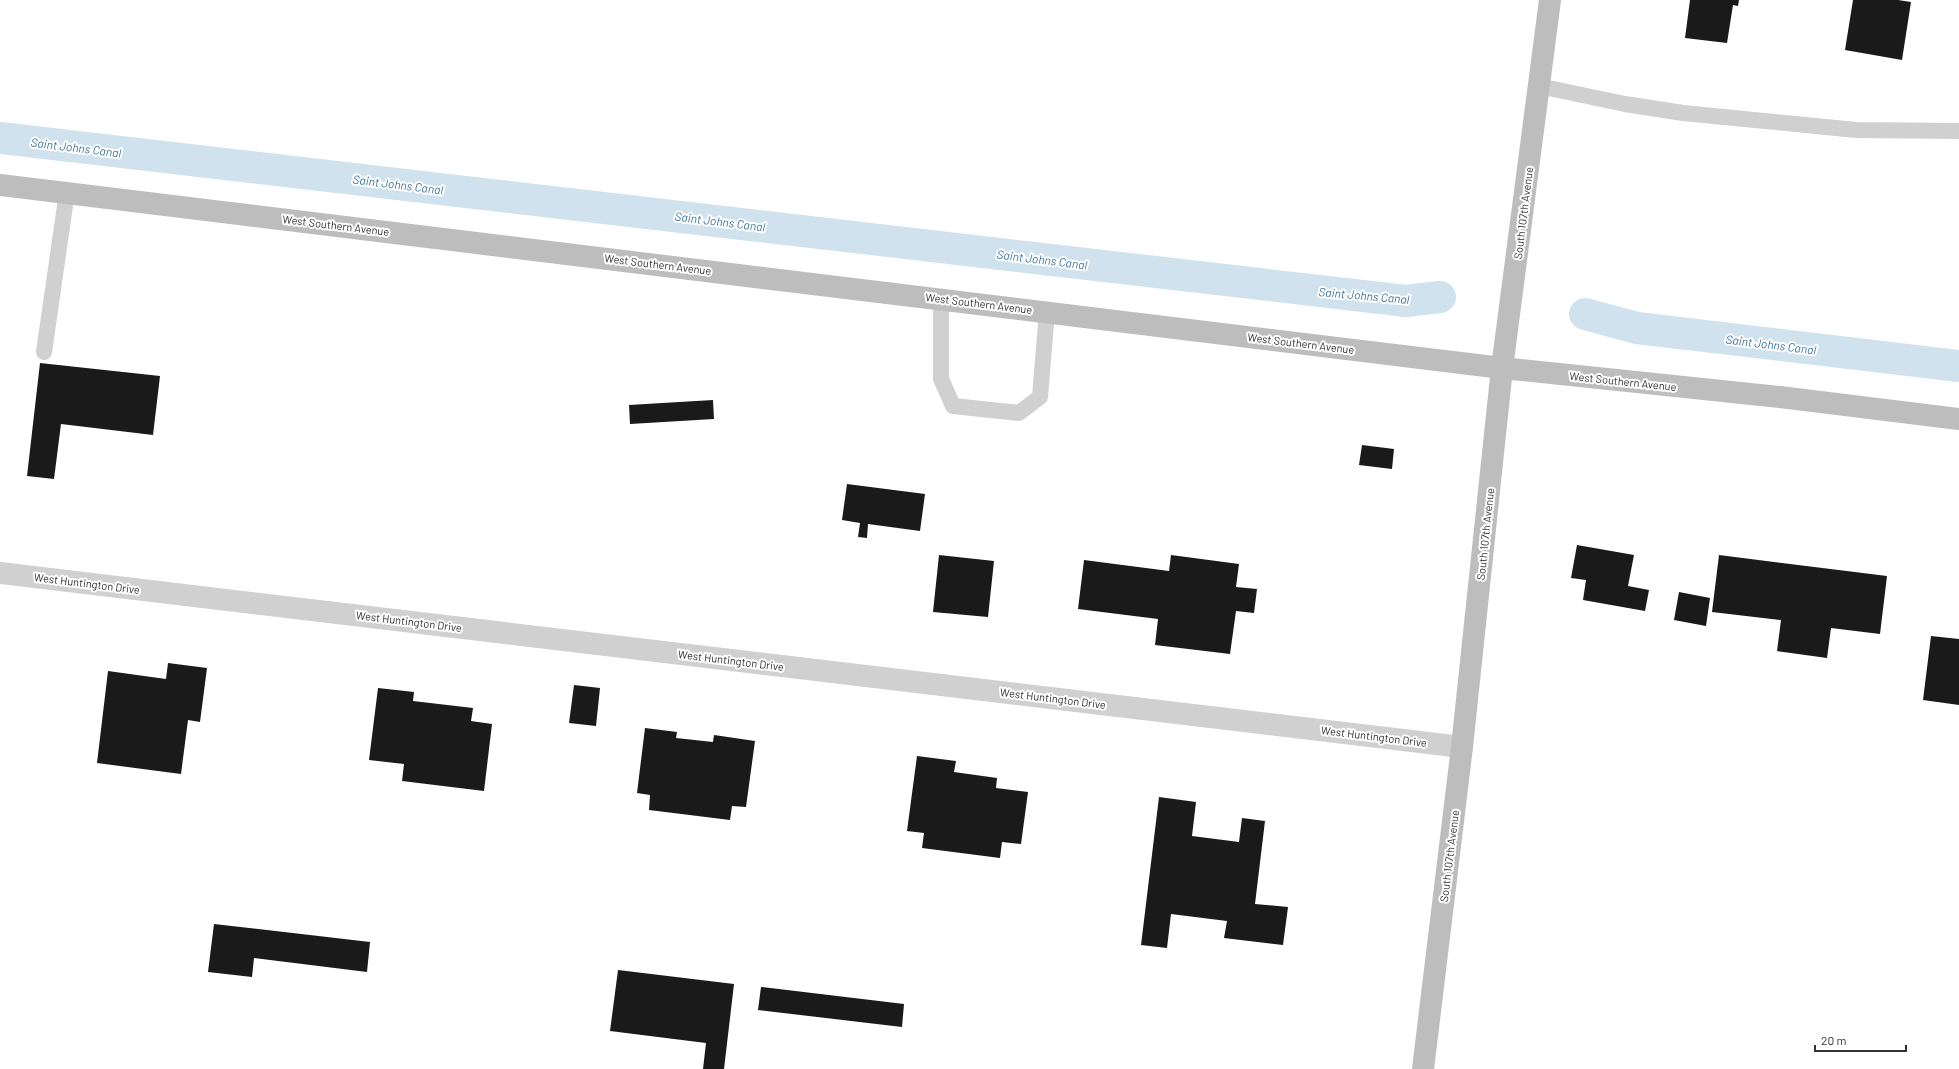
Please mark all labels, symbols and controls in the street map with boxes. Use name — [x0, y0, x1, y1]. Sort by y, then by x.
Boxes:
water label: Saint Johns Canal — [30, 134, 122, 160]
street label: South 107th Avenue — [1511, 166, 1535, 260]
water label: Saint Johns Canal — [352, 171, 444, 197]
water label: Saint Johns Canal — [674, 208, 766, 234]
street label: West Southern Avenue — [282, 212, 390, 238]
water label: Saint Johns Canal — [996, 246, 1088, 272]
street label: West Southern Avenue — [604, 251, 712, 277]
water label: Saint Johns Canal — [1318, 284, 1410, 306]
street label: West Southern Avenue — [925, 290, 1033, 316]
street label: West Southern Avenue — [1247, 330, 1355, 356]
water label: Saint Johns Canal — [1725, 331, 1817, 357]
street label: West Southern Avenue — [1569, 369, 1677, 393]
street label: South 107th Avenue — [1474, 487, 1496, 581]
street label: West Huntington Drive — [33, 570, 141, 596]
street label: West Huntington Drive — [355, 608, 463, 634]
street label: West Huntington Drive — [677, 647, 785, 673]
street label: West Huntington Drive — [999, 685, 1107, 711]
street label: West Huntington Drive — [1320, 723, 1428, 749]
street label: South 107th Avenue — [1437, 809, 1461, 903]
scale bar — [1815, 1027, 1906, 1053]
text: 20 m — [1821, 1033, 1847, 1047]

